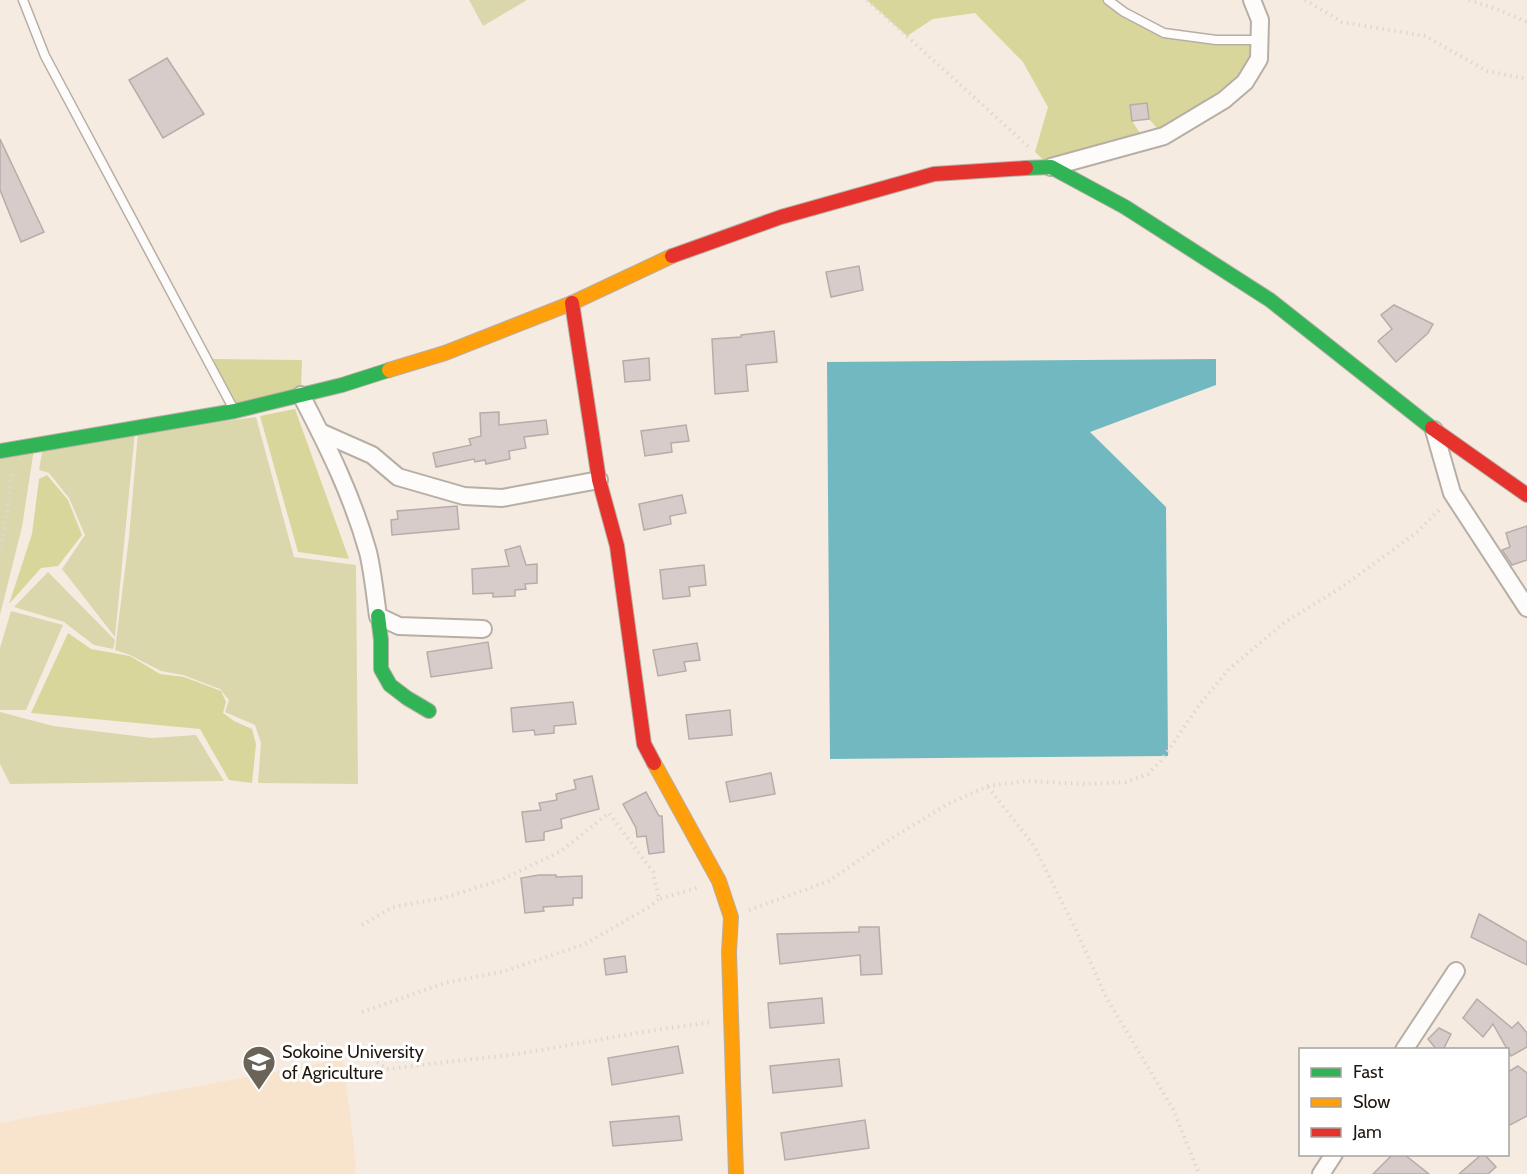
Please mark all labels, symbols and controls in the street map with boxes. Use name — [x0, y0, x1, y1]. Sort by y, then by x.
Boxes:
place label: Sokoine University of Agriculture — [282, 1041, 424, 1084]
school or university icon: Sokoine University of Agriculture — [241, 1044, 277, 1091]
legend — [1299, 1048, 1509, 1156]
text: Fast — [1353, 1061, 1384, 1083]
text: Slow — [1353, 1091, 1390, 1113]
text: Jam — [1352, 1121, 1382, 1143]

